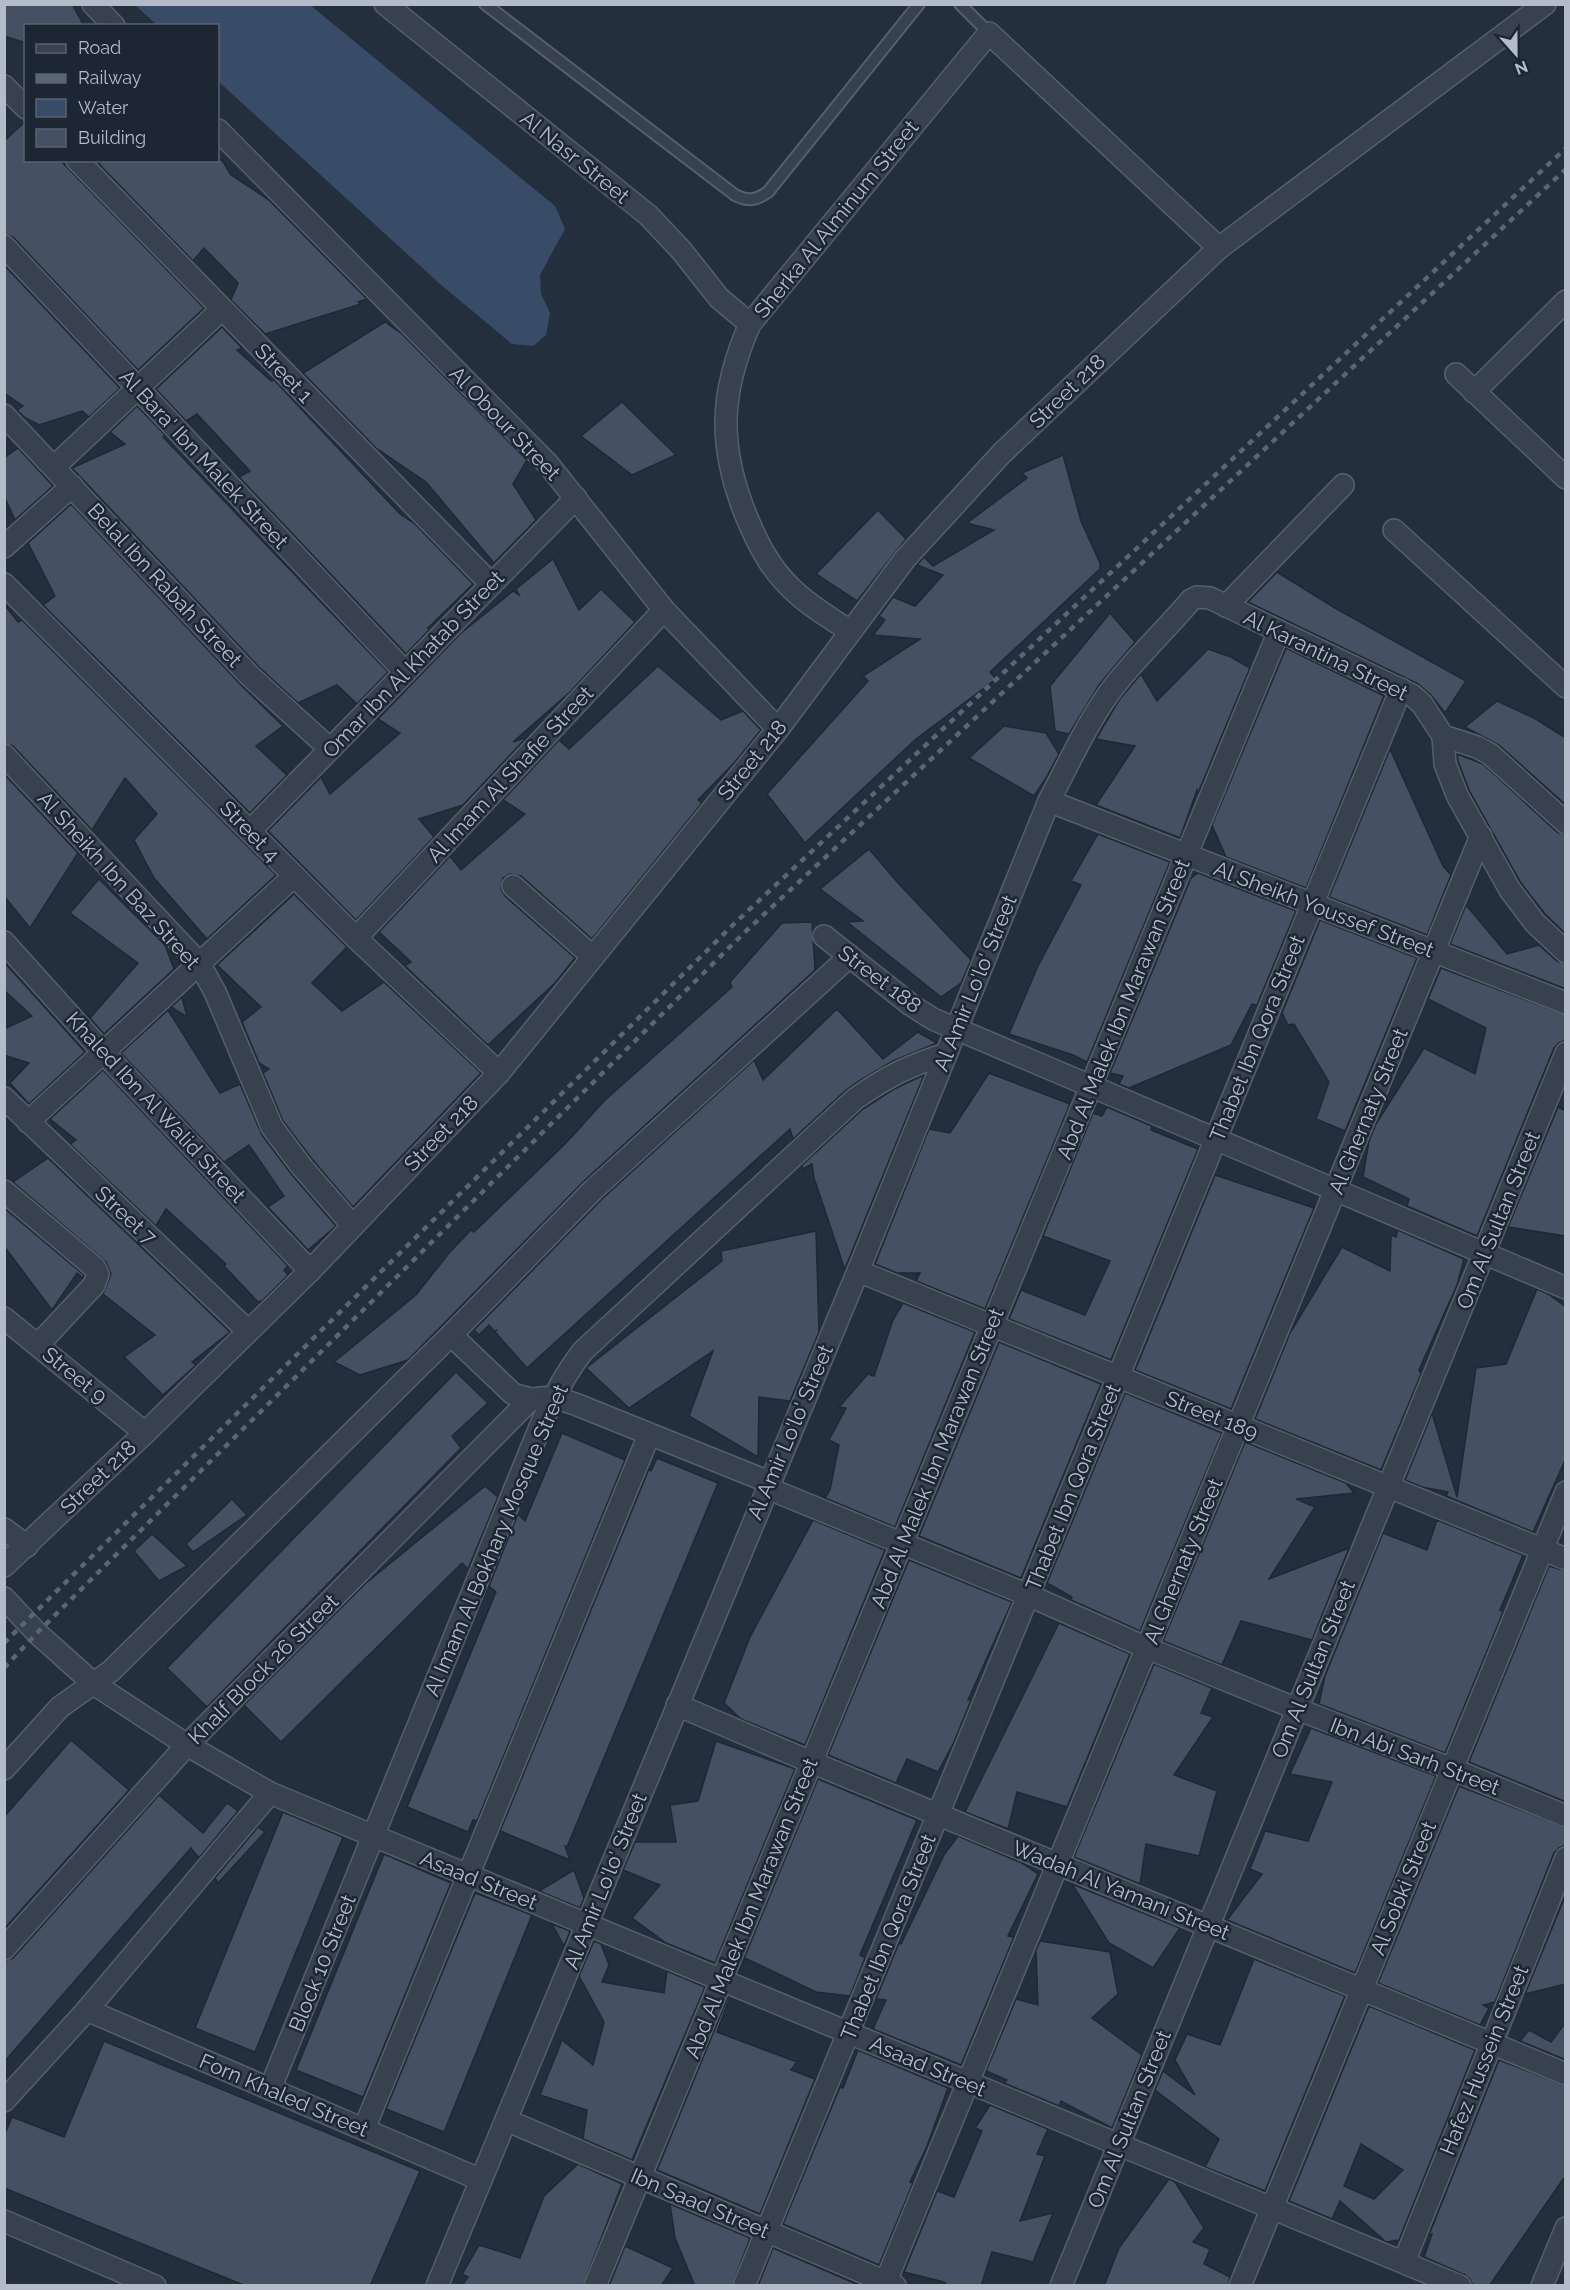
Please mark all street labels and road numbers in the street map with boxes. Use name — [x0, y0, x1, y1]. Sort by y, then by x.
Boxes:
street label: Al Nasr Street — [516, 106, 634, 208]
street label: Sherka Al Alminum Street — [748, 115, 924, 323]
street label: Street 1 — [250, 338, 318, 408]
street label: Street 218 — [1024, 349, 1110, 433]
street label: Al Obour Street — [444, 361, 566, 485]
street label: Al Bara' Ibn Malek Street — [114, 364, 294, 554]
street label: Belal Ibn Rabah Street — [83, 498, 247, 672]
street label: Omar Ibn Al Khatab Street — [317, 565, 509, 763]
street label: Al Karantina Street — [1240, 604, 1412, 706]
street label: Al Imam Al Shafie Street — [422, 681, 598, 867]
street label: Street 218 — [712, 715, 792, 805]
street label: Al Sheikh Ibn Baz Street — [33, 786, 205, 974]
street label: Street 4 — [215, 795, 285, 867]
street label: Abd Al Malek Ibn Marawan Street — [1051, 855, 1195, 1163]
street label: Al Sheikh Youssef Street — [1210, 855, 1438, 963]
street label: Al Amir Lo'lo' Street — [928, 891, 1022, 1075]
street label: Thabet Ibn Qora Street — [1204, 931, 1310, 1145]
street label: Street 188 — [834, 940, 926, 1018]
street label: Khaled Ibn Al Walid Street — [61, 1006, 251, 1208]
street label: Al Ghernaty Street — [1323, 1024, 1413, 1198]
street label: Street 218 — [399, 1090, 483, 1176]
street label: Om Al Sultan Street — [1451, 1127, 1545, 1313]
street label: Street 7 — [90, 1180, 162, 1250]
street label: Abd Al Malek Ibn Marawan Street — [865, 1304, 1009, 1612]
street label: Street 9 — [38, 1341, 112, 1409]
street label: Al Amir Lo'lo' Street — [742, 1341, 838, 1523]
street label: Al Imam Al Bokhary Mosque Street — [419, 1380, 573, 1700]
street label: Thabet Ibn Qora Street — [1020, 1380, 1126, 1594]
street label: Street 189 — [1162, 1385, 1262, 1445]
street label: Street 218 — [55, 1435, 141, 1519]
street label: Al Ghernaty Street — [1138, 1474, 1228, 1648]
street label: Om Al Sultan Street — [1266, 1576, 1360, 1762]
street label: Khalf Block 26 Street — [183, 1589, 343, 1749]
street label: Ibn Abi Sarh Street — [1327, 1712, 1503, 1800]
street label: Abd Al Malek Ibn Marawan Street — [679, 1754, 823, 2062]
street label: Al Amir Lo'lo' Street — [558, 1789, 652, 1973]
street label: Al Sobki Street — [1365, 1817, 1441, 1959]
street label: Thabet Ibn Qora Street — [835, 1830, 941, 2044]
street label: Wadah Al Yamani Street — [1009, 1835, 1233, 1945]
street label: Asaad Street — [417, 1845, 541, 1915]
street label: Block 10 Street — [283, 1891, 361, 2035]
street label: Hafez Hussein Street — [1435, 1962, 1533, 2158]
street label: Om Al Sultan Street — [1082, 2026, 1176, 2212]
street label: Asaad Street — [866, 2030, 990, 2102]
street label: Forn Khaled Street — [196, 2048, 372, 2142]
street label: Ibn Saad Street — [627, 2163, 773, 2243]

